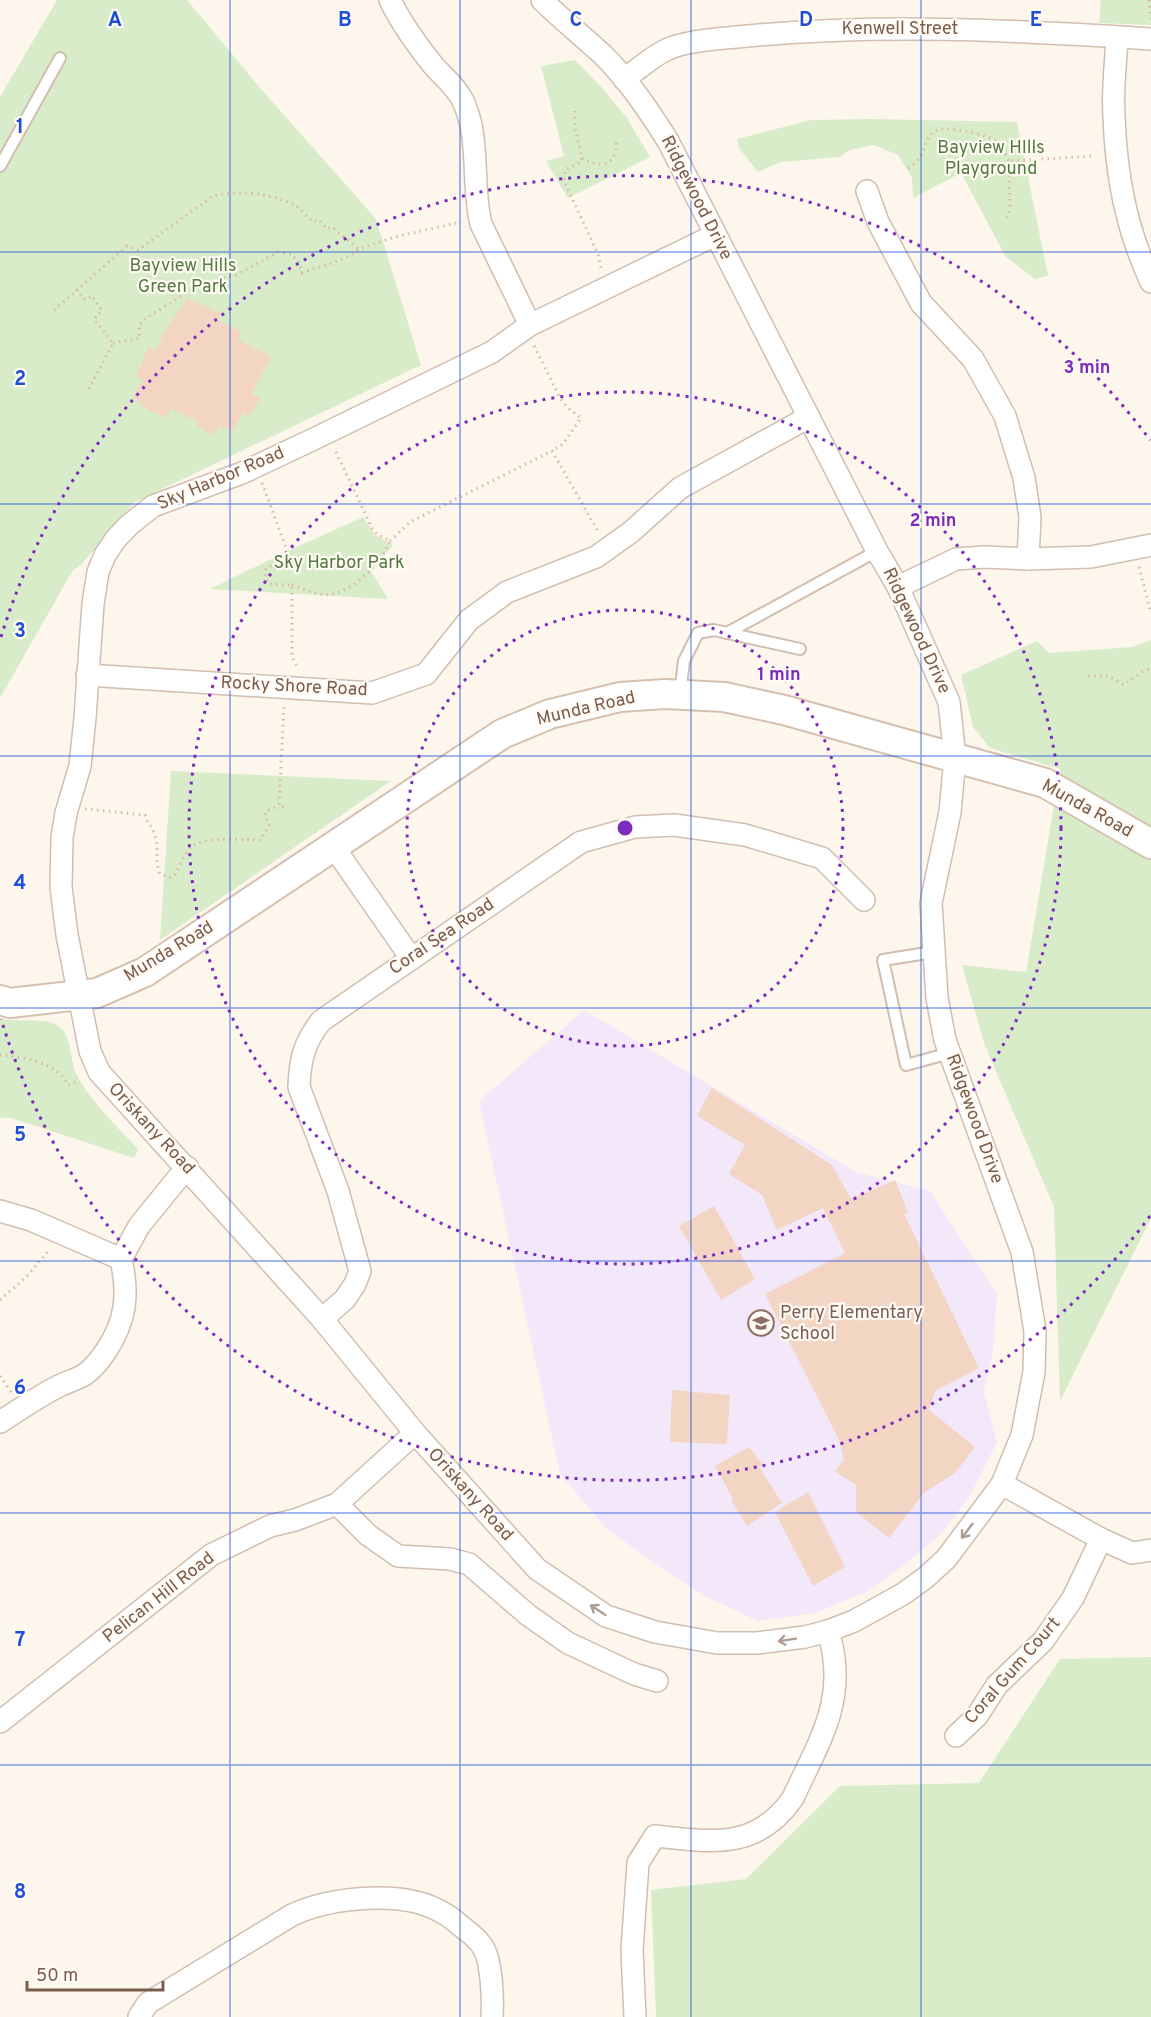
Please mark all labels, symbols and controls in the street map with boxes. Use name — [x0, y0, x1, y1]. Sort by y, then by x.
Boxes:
text: A — [108, 8, 122, 34]
text: B — [338, 8, 352, 34]
text: C — [570, 8, 582, 34]
text: D — [799, 8, 813, 34]
text: E — [1030, 8, 1042, 34]
street label: Kenwell Street — [842, 18, 958, 41]
text: 1 — [16, 115, 24, 141]
street label: Ridgewood Drive — [655, 132, 737, 264]
park label: Bayview HIlls Playground — [937, 137, 1045, 181]
park label: Bayview Hills Green Park — [130, 255, 236, 299]
text: 3 min — [1064, 357, 1110, 380]
text: 2 — [14, 367, 26, 393]
street label: Sky Harbor Road — [154, 442, 288, 516]
text: 2 min — [909, 510, 957, 533]
park label: Sky Harbor Park — [273, 552, 405, 575]
street label: Ridgewood Drive — [877, 564, 955, 698]
text: 3 — [14, 619, 26, 645]
text: 1 min — [757, 664, 801, 687]
street label: Rocky Shore Road — [220, 672, 368, 702]
street label: Munda Road — [534, 686, 638, 732]
street label: Munda Road — [1037, 775, 1137, 843]
centre of rings — [615, 818, 635, 838]
text: 4 — [14, 871, 26, 897]
street label: Coral Sea Road — [385, 893, 499, 981]
street label: Munda Road — [120, 916, 218, 988]
street label: Ridgewood Drive — [940, 1051, 1008, 1187]
street label: Oriskany Road — [103, 1078, 199, 1180]
text: 5 — [14, 1123, 26, 1149]
place label: Perry Elementary School — [780, 1302, 923, 1346]
school or university icon: Perry Elementary School — [746, 1308, 776, 1338]
text: 6 — [14, 1376, 26, 1402]
street label: Oriskany Road — [422, 1444, 518, 1546]
one-way arrow — [961, 1523, 974, 1539]
street label: Pelican Hill Road — [98, 1547, 220, 1649]
one-way arrow — [590, 1604, 607, 1616]
street label: Coral Gum Court — [960, 1613, 1066, 1729]
text: 7 — [15, 1628, 25, 1654]
one-way arrow — [778, 1634, 798, 1645]
text: 8 — [14, 1880, 26, 1906]
scale bar — [27, 1954, 164, 1992]
text: 50 m — [36, 1965, 78, 1988]

